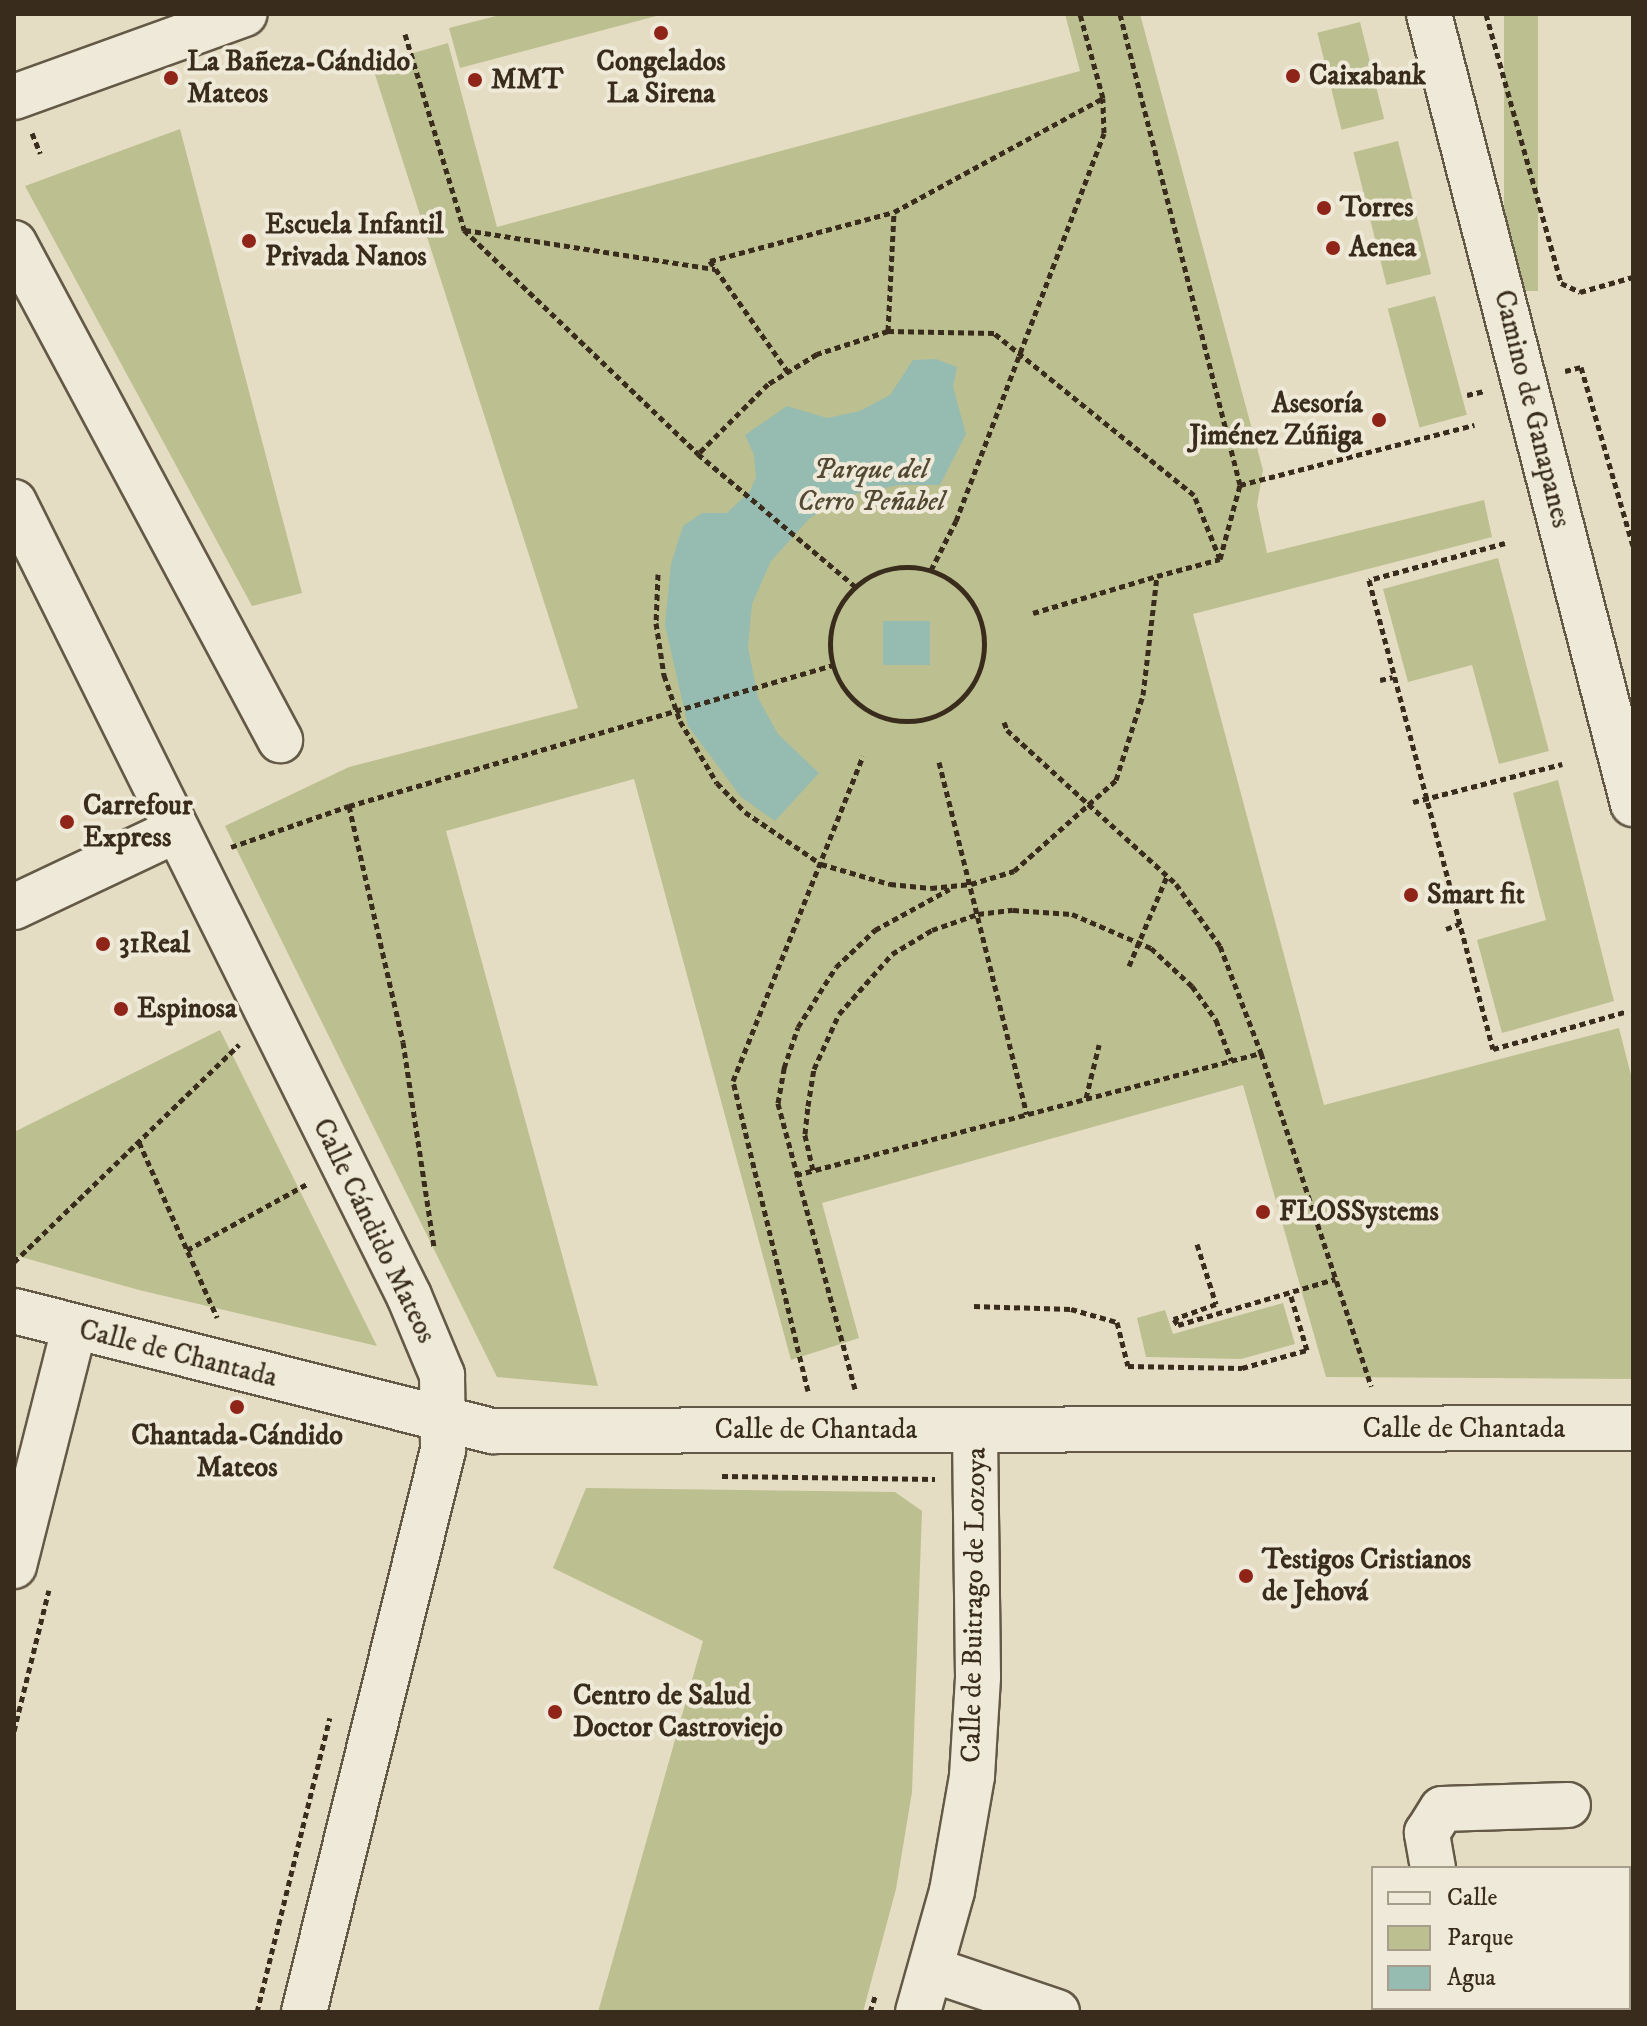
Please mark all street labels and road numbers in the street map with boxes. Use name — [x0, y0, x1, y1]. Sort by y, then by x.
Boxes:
street label: Camino de Ganapanes — [1486, 287, 1578, 531]
street label: Calle Cándido Mateos — [305, 1113, 443, 1349]
street label: Calle de Chantada — [76, 1313, 280, 1395]
street label: Calle de Chantada — [1363, 1412, 1565, 1446]
street label: Calle de Chantada — [715, 1413, 917, 1447]
street label: Calle de Buitrago de Lozoya — [954, 1447, 994, 1763]

